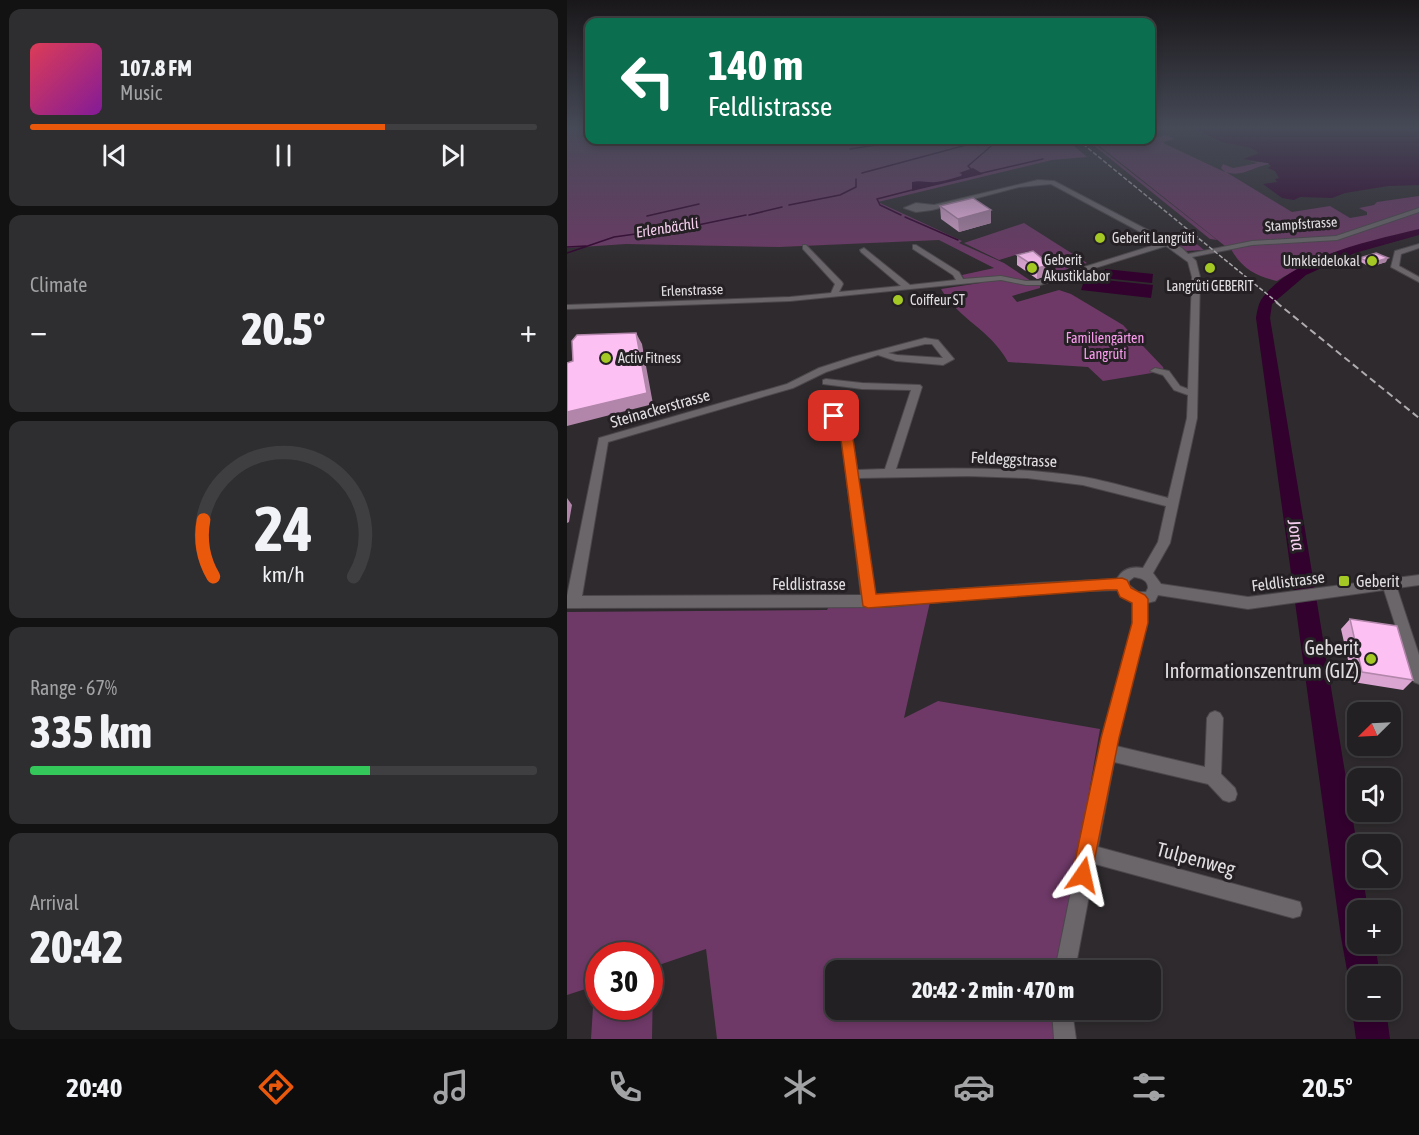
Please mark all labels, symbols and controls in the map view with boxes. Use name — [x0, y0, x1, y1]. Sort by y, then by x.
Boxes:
text: 140 m — [708, 41, 803, 89]
icon: left — [609, 42, 687, 120]
text: 107.8 FM — [120, 55, 192, 81]
text: Music — [120, 81, 162, 104]
text: Feldlistrasse — [708, 91, 832, 122]
icon: previous — [98, 139, 131, 172]
icon: pause — [267, 139, 300, 172]
icon: next — [436, 139, 469, 172]
street label: Stampfstrasse — [1264, 213, 1338, 235]
water label: Erlenbächli — [634, 214, 700, 241]
place label: Geberit Langrüti — [1112, 230, 1195, 246]
marker: Geberit Langrüti — [1093, 231, 1107, 245]
place label: Geberit Akustiklabor — [1044, 252, 1111, 284]
place label: Umkleidelokal — [1283, 253, 1360, 269]
marker: Umkleidelokal — [1365, 254, 1379, 268]
marker: Geberit Akustiklabor — [1025, 261, 1039, 275]
marker: Langrüti GEBERIT — [1203, 261, 1217, 275]
text: Climate — [30, 273, 87, 296]
place label: Langrüti GEBERIT — [1166, 278, 1254, 294]
street label: Erlenstrasse — [661, 281, 723, 299]
place label: Coiffeur ST — [910, 292, 965, 308]
marker: Coiffeur ST — [891, 293, 905, 307]
text: 20.5° — [242, 303, 325, 355]
text: − — [30, 311, 47, 349]
text: + — [520, 311, 537, 349]
park label: Familiengärten Langrüti — [1066, 330, 1144, 362]
place label: Activ Fitness — [618, 350, 681, 366]
marker: Activ Fitness — [599, 351, 613, 365]
street label: Steinackerstrasse — [608, 385, 712, 431]
pin — [808, 390, 859, 441]
icon: arrive — [817, 399, 850, 432]
street label: Feldeggstrasse — [970, 448, 1058, 471]
text: 24 — [254, 493, 313, 564]
water label: Jona — [1284, 517, 1309, 553]
text: km/h — [262, 562, 305, 587]
street label: Feldlistrasse — [1250, 568, 1326, 594]
place label: Geberit — [1356, 572, 1400, 590]
marker: Geberit — [1337, 574, 1351, 588]
street label: Feldlistrasse — [772, 575, 846, 593]
place label: Geberit Informationszentrum (GIZ) — [1165, 636, 1359, 682]
marker: Geberit Informationszentrum (GIZ) — [1364, 652, 1378, 666]
text: Range · 67% — [30, 676, 117, 699]
north arrow — [1347, 702, 1401, 756]
map controls — [1347, 702, 1401, 1020]
text: 335 km — [30, 706, 152, 758]
button: sound — [1347, 768, 1401, 822]
button: search — [1347, 834, 1401, 888]
street label: Tulpenweg — [1154, 837, 1238, 880]
position arrow — [1051, 843, 1115, 907]
text: Arrival — [30, 891, 79, 914]
button: + — [1347, 900, 1401, 954]
text: 20:42 — [30, 921, 124, 973]
speed limit sign: 30 — [585, 942, 663, 1020]
button: − — [1347, 966, 1401, 1020]
text: 20:42 · 2 min · 470 m — [912, 977, 1074, 1003]
icon: directions — [255, 1066, 297, 1108]
icon: music — [430, 1066, 472, 1108]
icon: phone — [604, 1066, 646, 1108]
icon: climate — [779, 1066, 821, 1108]
icon: car — [953, 1066, 995, 1108]
icon: filters — [1128, 1066, 1170, 1108]
text: 20:40 — [66, 1072, 122, 1103]
text: 20.5° — [1302, 1072, 1353, 1103]

